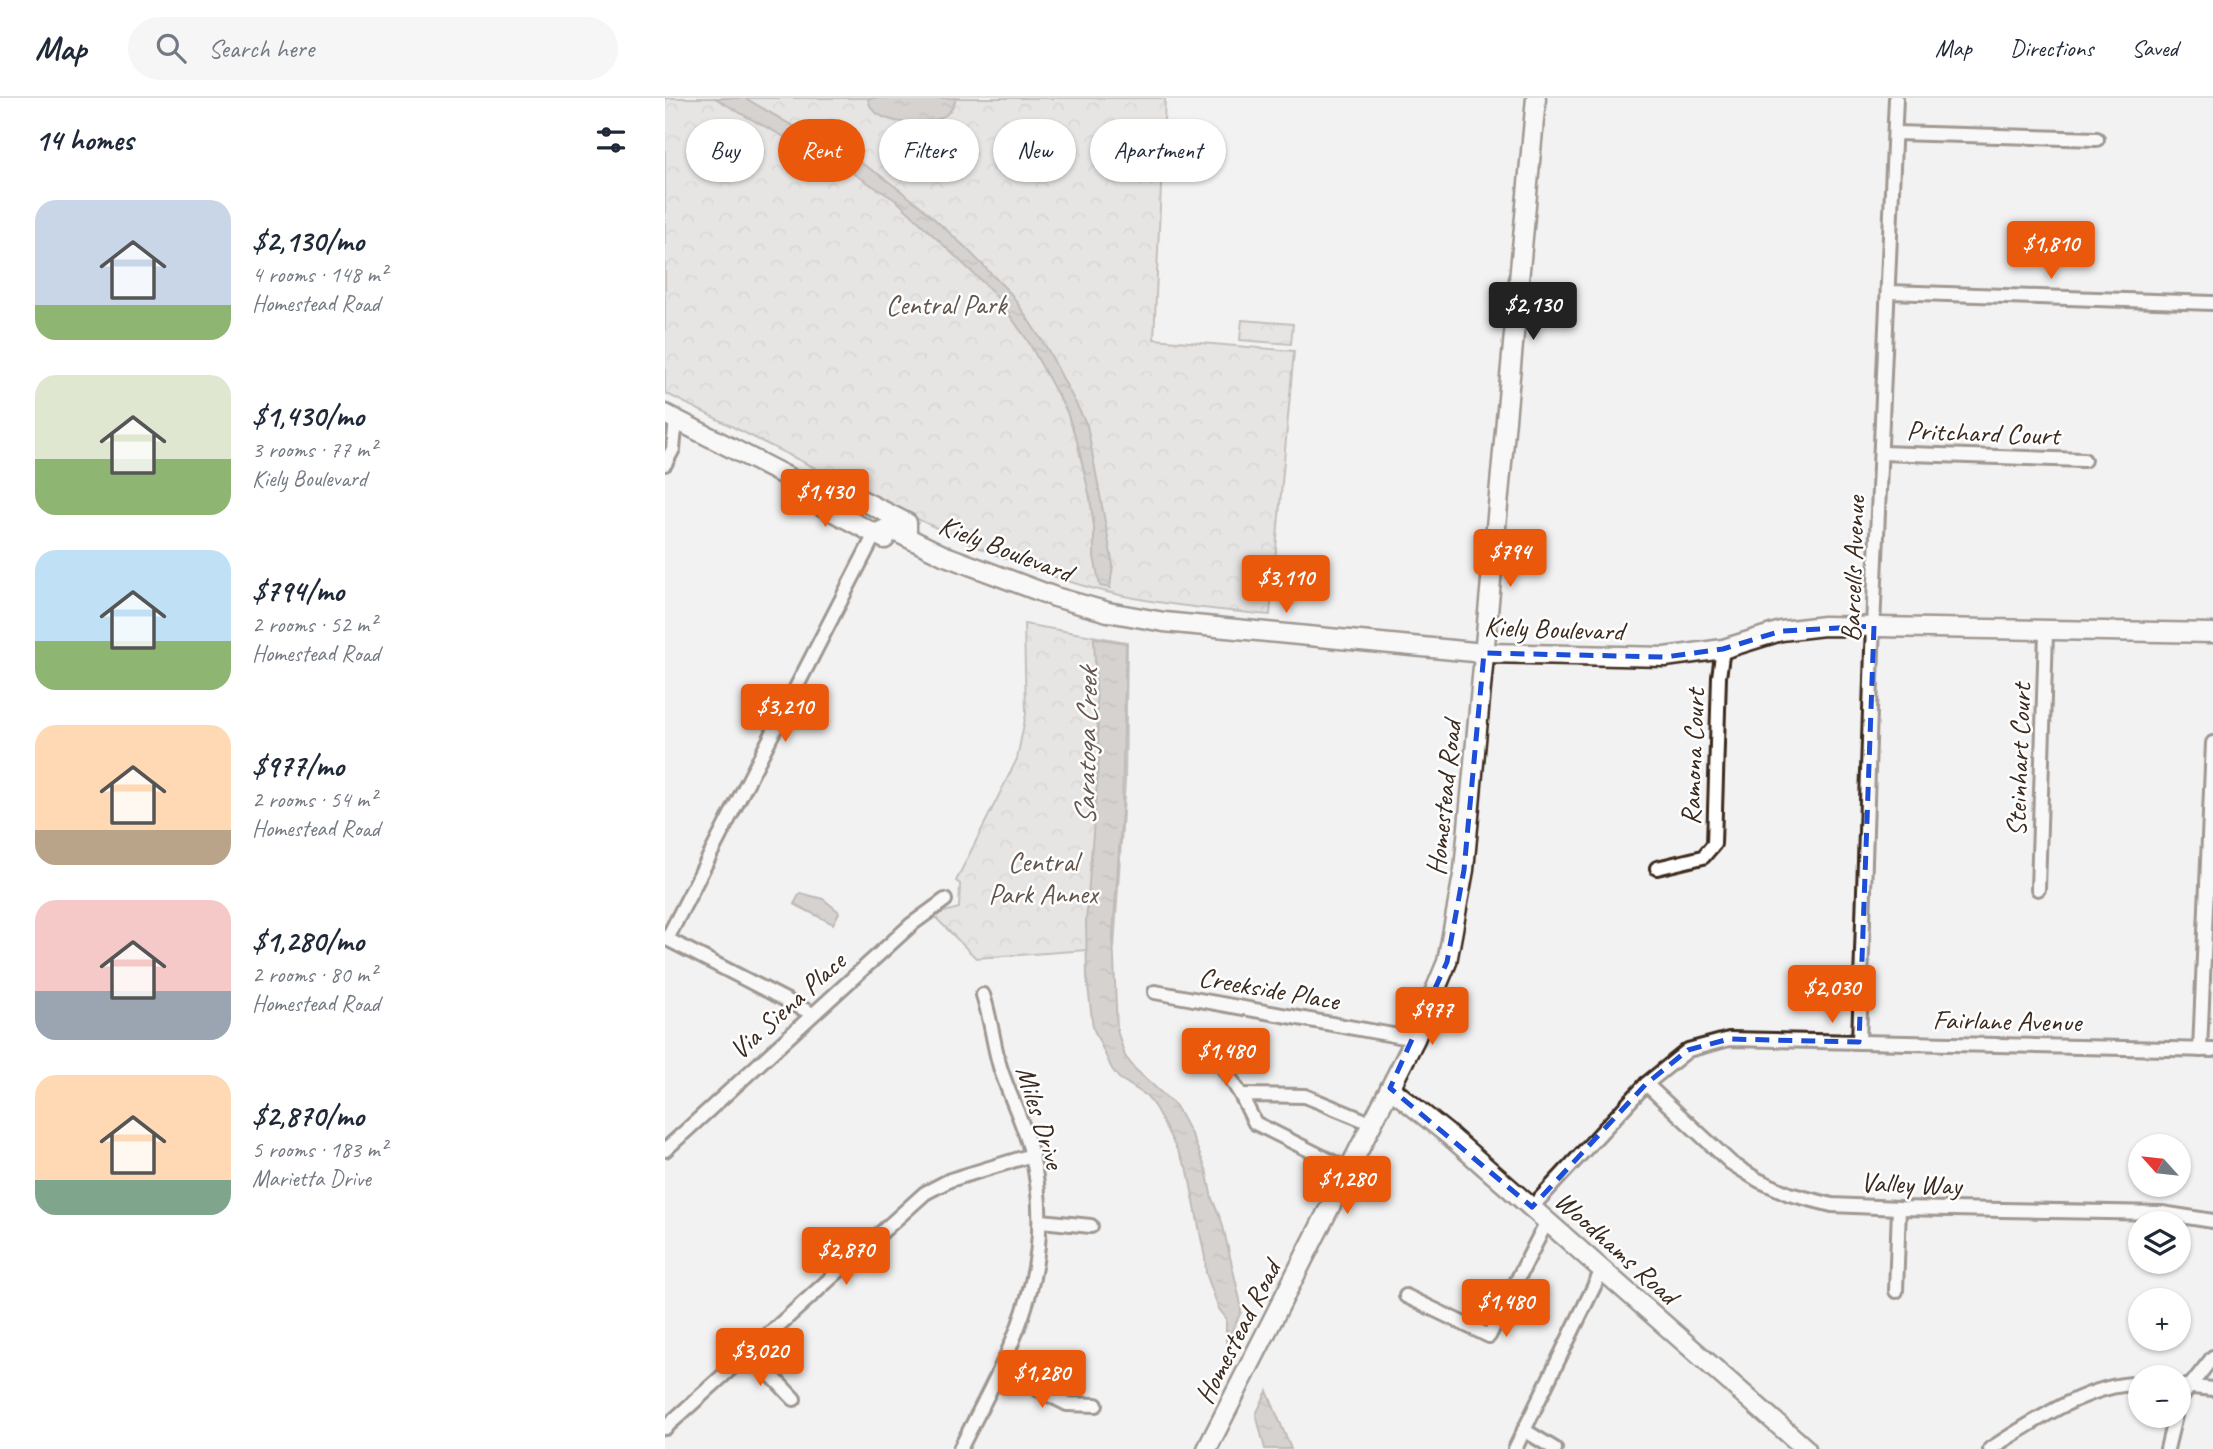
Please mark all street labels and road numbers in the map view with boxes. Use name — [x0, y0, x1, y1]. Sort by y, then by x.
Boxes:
street label: Pritchard Court — [1906, 412, 2063, 453]
street label: Barcells Avenue — [1832, 494, 1873, 643]
street label: Kiely Boulevard — [934, 507, 1081, 591]
street label: Kiely Boulevard — [1483, 609, 1628, 649]
street label: Steinhart Court — [1998, 680, 2039, 837]
street label: Ramona Court — [1673, 686, 1712, 826]
street label: Homestead Road — [1418, 715, 1469, 877]
street label: Via Siena Place — [722, 943, 854, 1067]
street label: Creekside Place — [1196, 959, 1344, 1018]
street label: Fairlane Avenue — [1932, 1002, 2083, 1039]
street label: Miles Drive — [1008, 1061, 1073, 1175]
street label: Valley Way — [1860, 1164, 1964, 1203]
street label: Woodhams Road — [1548, 1183, 1689, 1315]
street label: Homestead Road — [1187, 1251, 1290, 1409]

